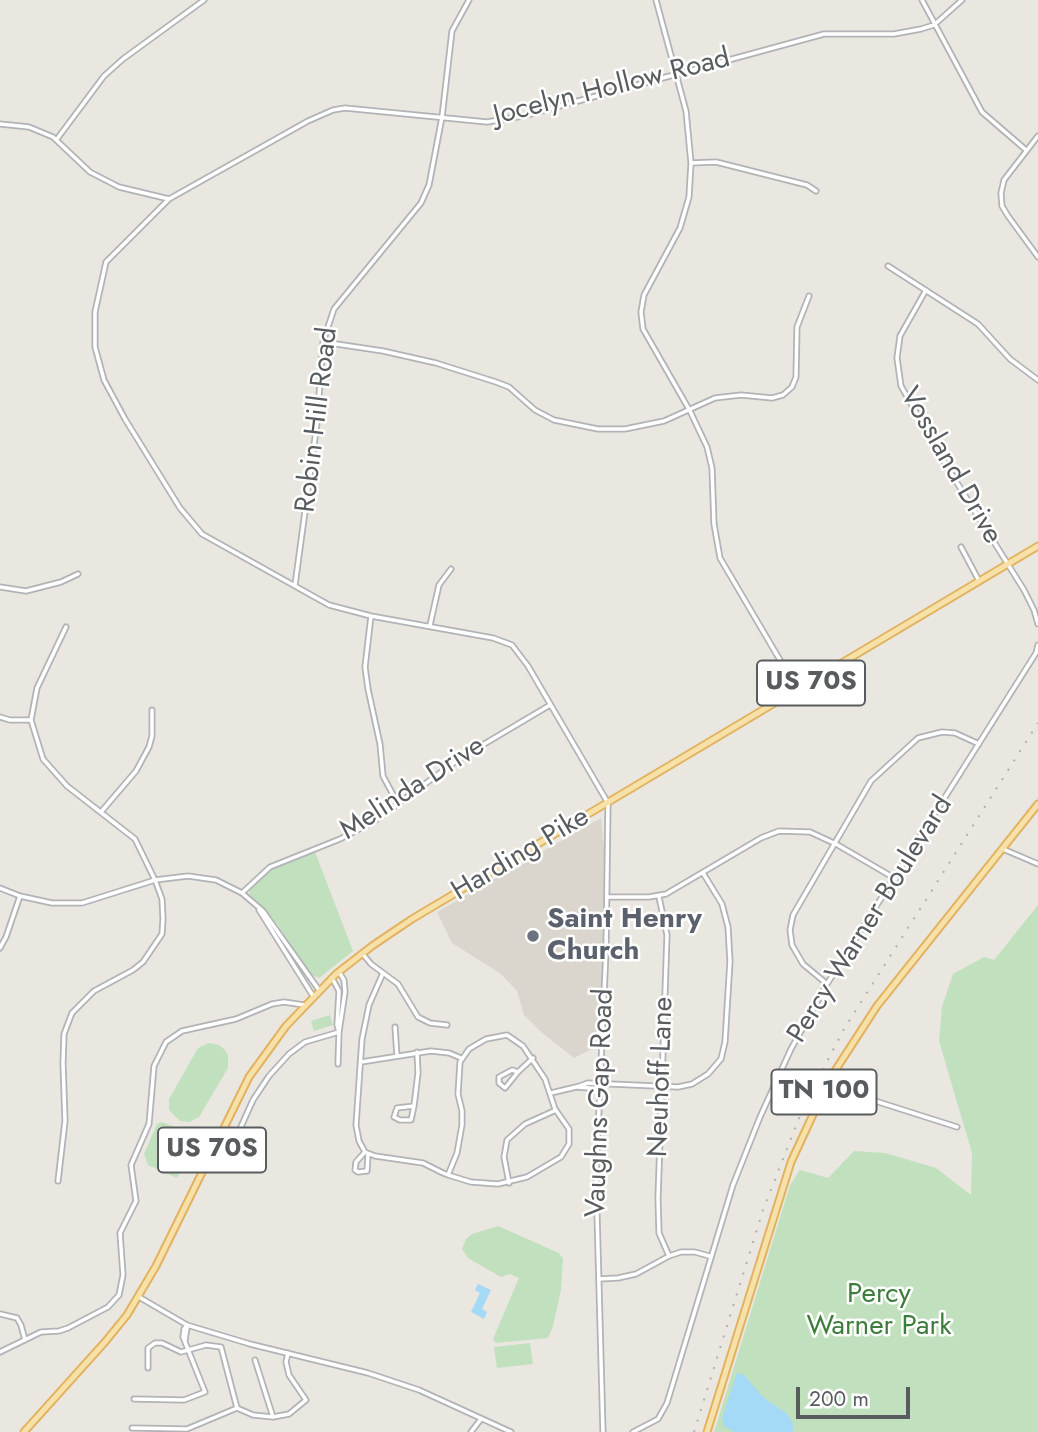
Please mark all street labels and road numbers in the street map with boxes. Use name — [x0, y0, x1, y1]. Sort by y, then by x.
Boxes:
street label: Jocelyn Hollow Road — [490, 42, 734, 134]
street label: Robin Hill Road — [290, 326, 346, 514]
street label: Vossland Drive — [892, 382, 1008, 550]
road number: US 70S — [757, 660, 865, 706]
street label: Melinda Drive — [334, 730, 492, 848]
street label: Percy Warner Boulevard — [781, 790, 961, 1050]
street label: Harding Pike — [446, 801, 596, 909]
street label: Vaughns Gap Road — [580, 988, 622, 1218]
street label: Neuhoff Lane — [642, 996, 682, 1158]
road number: TN 100 — [772, 1070, 876, 1114]
road number: US 70S — [158, 1128, 266, 1172]

